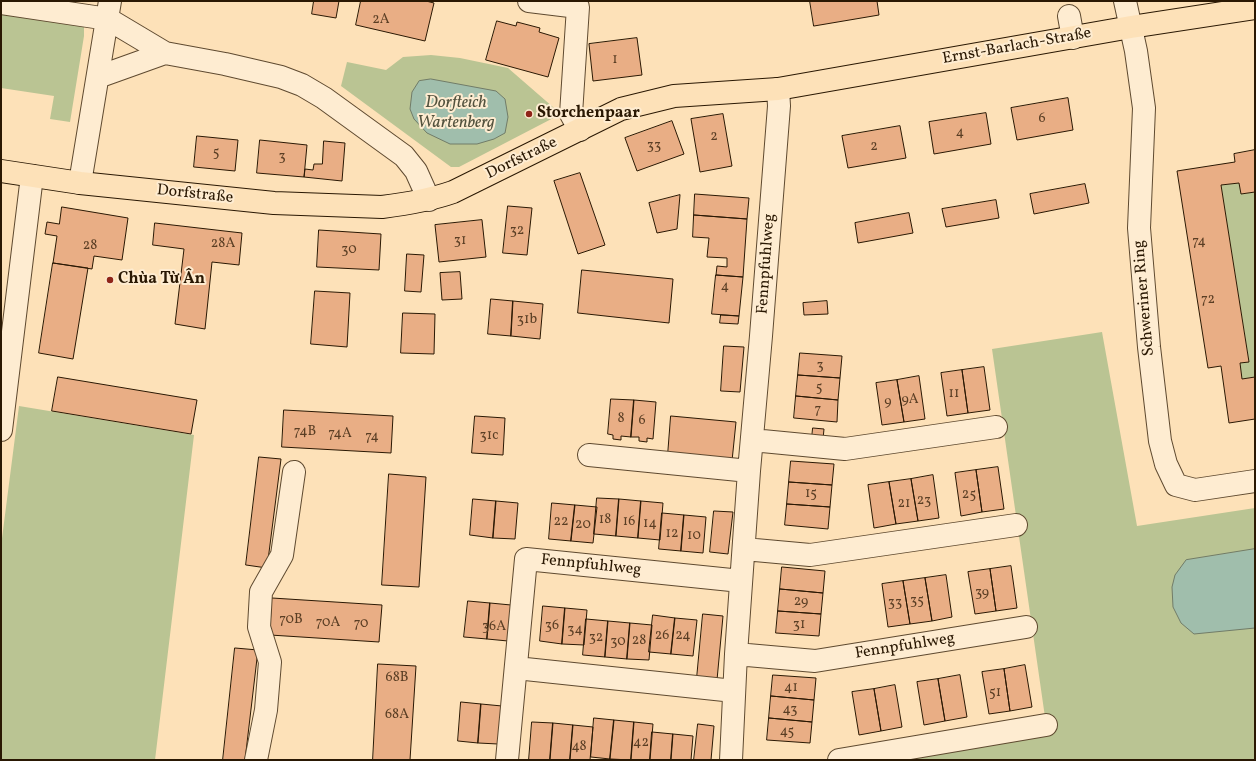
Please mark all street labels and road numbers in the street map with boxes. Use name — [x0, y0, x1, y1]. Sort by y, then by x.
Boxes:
street label: Ernst-Barlach-Straße — [941, 24, 1093, 70]
street label: Dorfstraße — [483, 134, 561, 184]
street label: Dorfstraße — [156, 181, 234, 209]
street label: Fennpfuhlweg — [754, 213, 780, 315]
street label: Schweriner Ring — [1130, 239, 1160, 357]
street label: Fennpfuhlweg — [540, 551, 642, 581]
street label: Fennpfuhlweg — [854, 630, 956, 664]

